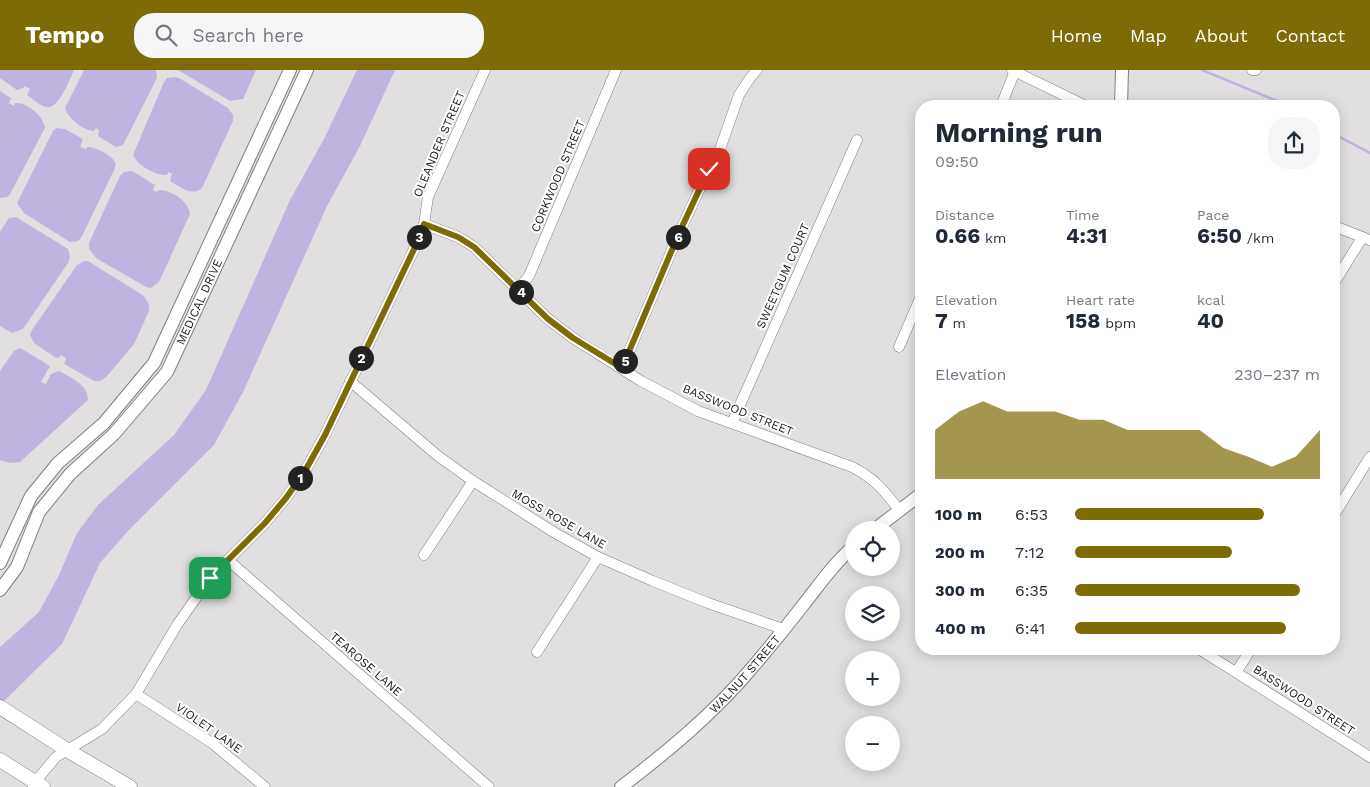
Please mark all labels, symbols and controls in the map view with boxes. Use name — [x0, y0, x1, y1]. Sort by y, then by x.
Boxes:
search box — [134, 13, 484, 58]
text: Tempo — [25, 21, 104, 49]
icon: search — [152, 21, 180, 49]
text: Search here — [192, 24, 304, 47]
text: Home — [1051, 25, 1102, 46]
text: Map — [1130, 25, 1167, 46]
text: About — [1195, 25, 1247, 46]
text: Contact — [1275, 25, 1345, 46]
street label: OLEANDER STREET — [410, 89, 468, 199]
text: Morning run — [935, 116, 1103, 149]
button: share — [1268, 117, 1320, 169]
street label: CORKWOOD STREET — [528, 118, 588, 234]
pin — [688, 148, 730, 190]
text: 09:50 — [935, 152, 979, 171]
icon: check — [695, 155, 723, 183]
text: Distance — [935, 207, 995, 223]
text: Time — [1066, 207, 1099, 223]
text: Pace — [1197, 207, 1229, 223]
street label: SWEETGUM COURT — [753, 221, 813, 331]
text: 0.66 — [935, 223, 980, 248]
text: 4:31 — [1066, 223, 1107, 248]
text: 6:50 — [1197, 223, 1242, 248]
pin: 3 — [406, 224, 432, 250]
pin: 6 — [666, 224, 690, 250]
text: 3 — [415, 229, 424, 245]
text: 6 — [674, 229, 683, 245]
text: km — [980, 230, 1006, 246]
text: /km — [1242, 230, 1274, 246]
street label: MEDICAL DRIVE — [174, 257, 225, 347]
pin: 4 — [508, 280, 534, 304]
text: 4 — [517, 284, 526, 300]
text: Elevation — [935, 292, 998, 308]
text: Heart rate — [1066, 292, 1135, 308]
text: kcal — [1197, 292, 1225, 308]
text: 7 — [935, 308, 948, 333]
text: 158 — [1066, 308, 1100, 333]
text: 40 — [1197, 308, 1224, 333]
text: m — [948, 315, 966, 331]
text: bpm — [1100, 315, 1136, 331]
pin: 2 — [348, 346, 374, 370]
pin: 5 — [612, 348, 638, 374]
text: 2 — [357, 350, 366, 366]
text: 5 — [621, 353, 630, 369]
text: Elevation — [935, 365, 1006, 384]
text: 230–237 m — [1234, 365, 1320, 384]
street label: BASSWOOD STREET — [681, 381, 795, 439]
pin: 1 — [288, 466, 312, 490]
text: 1 — [297, 470, 304, 486]
street label: MOSS ROSE LANE — [509, 486, 609, 552]
text: 100 m — [935, 505, 982, 524]
text: 6:53 — [1015, 505, 1048, 524]
map controls — [845, 521, 900, 771]
button: locate — [845, 521, 900, 576]
text: 200 m — [935, 543, 985, 562]
text: 7:12 — [1015, 543, 1044, 562]
pin — [189, 557, 231, 599]
icon: arrive — [196, 564, 224, 592]
text: 300 m — [935, 581, 985, 600]
text: 6:35 — [1015, 581, 1048, 600]
button: layers — [845, 586, 900, 641]
text: 400 m — [935, 619, 986, 638]
text: 6:41 — [1015, 619, 1045, 638]
street label: TEAROSE LANE — [327, 629, 405, 699]
street label: WALNUT STREET — [707, 632, 783, 716]
button: + — [845, 651, 900, 706]
street label: BASSWOOD STREET — [1251, 662, 1357, 738]
street label: VIOLET LANE — [173, 700, 245, 756]
button: − — [845, 716, 900, 771]

